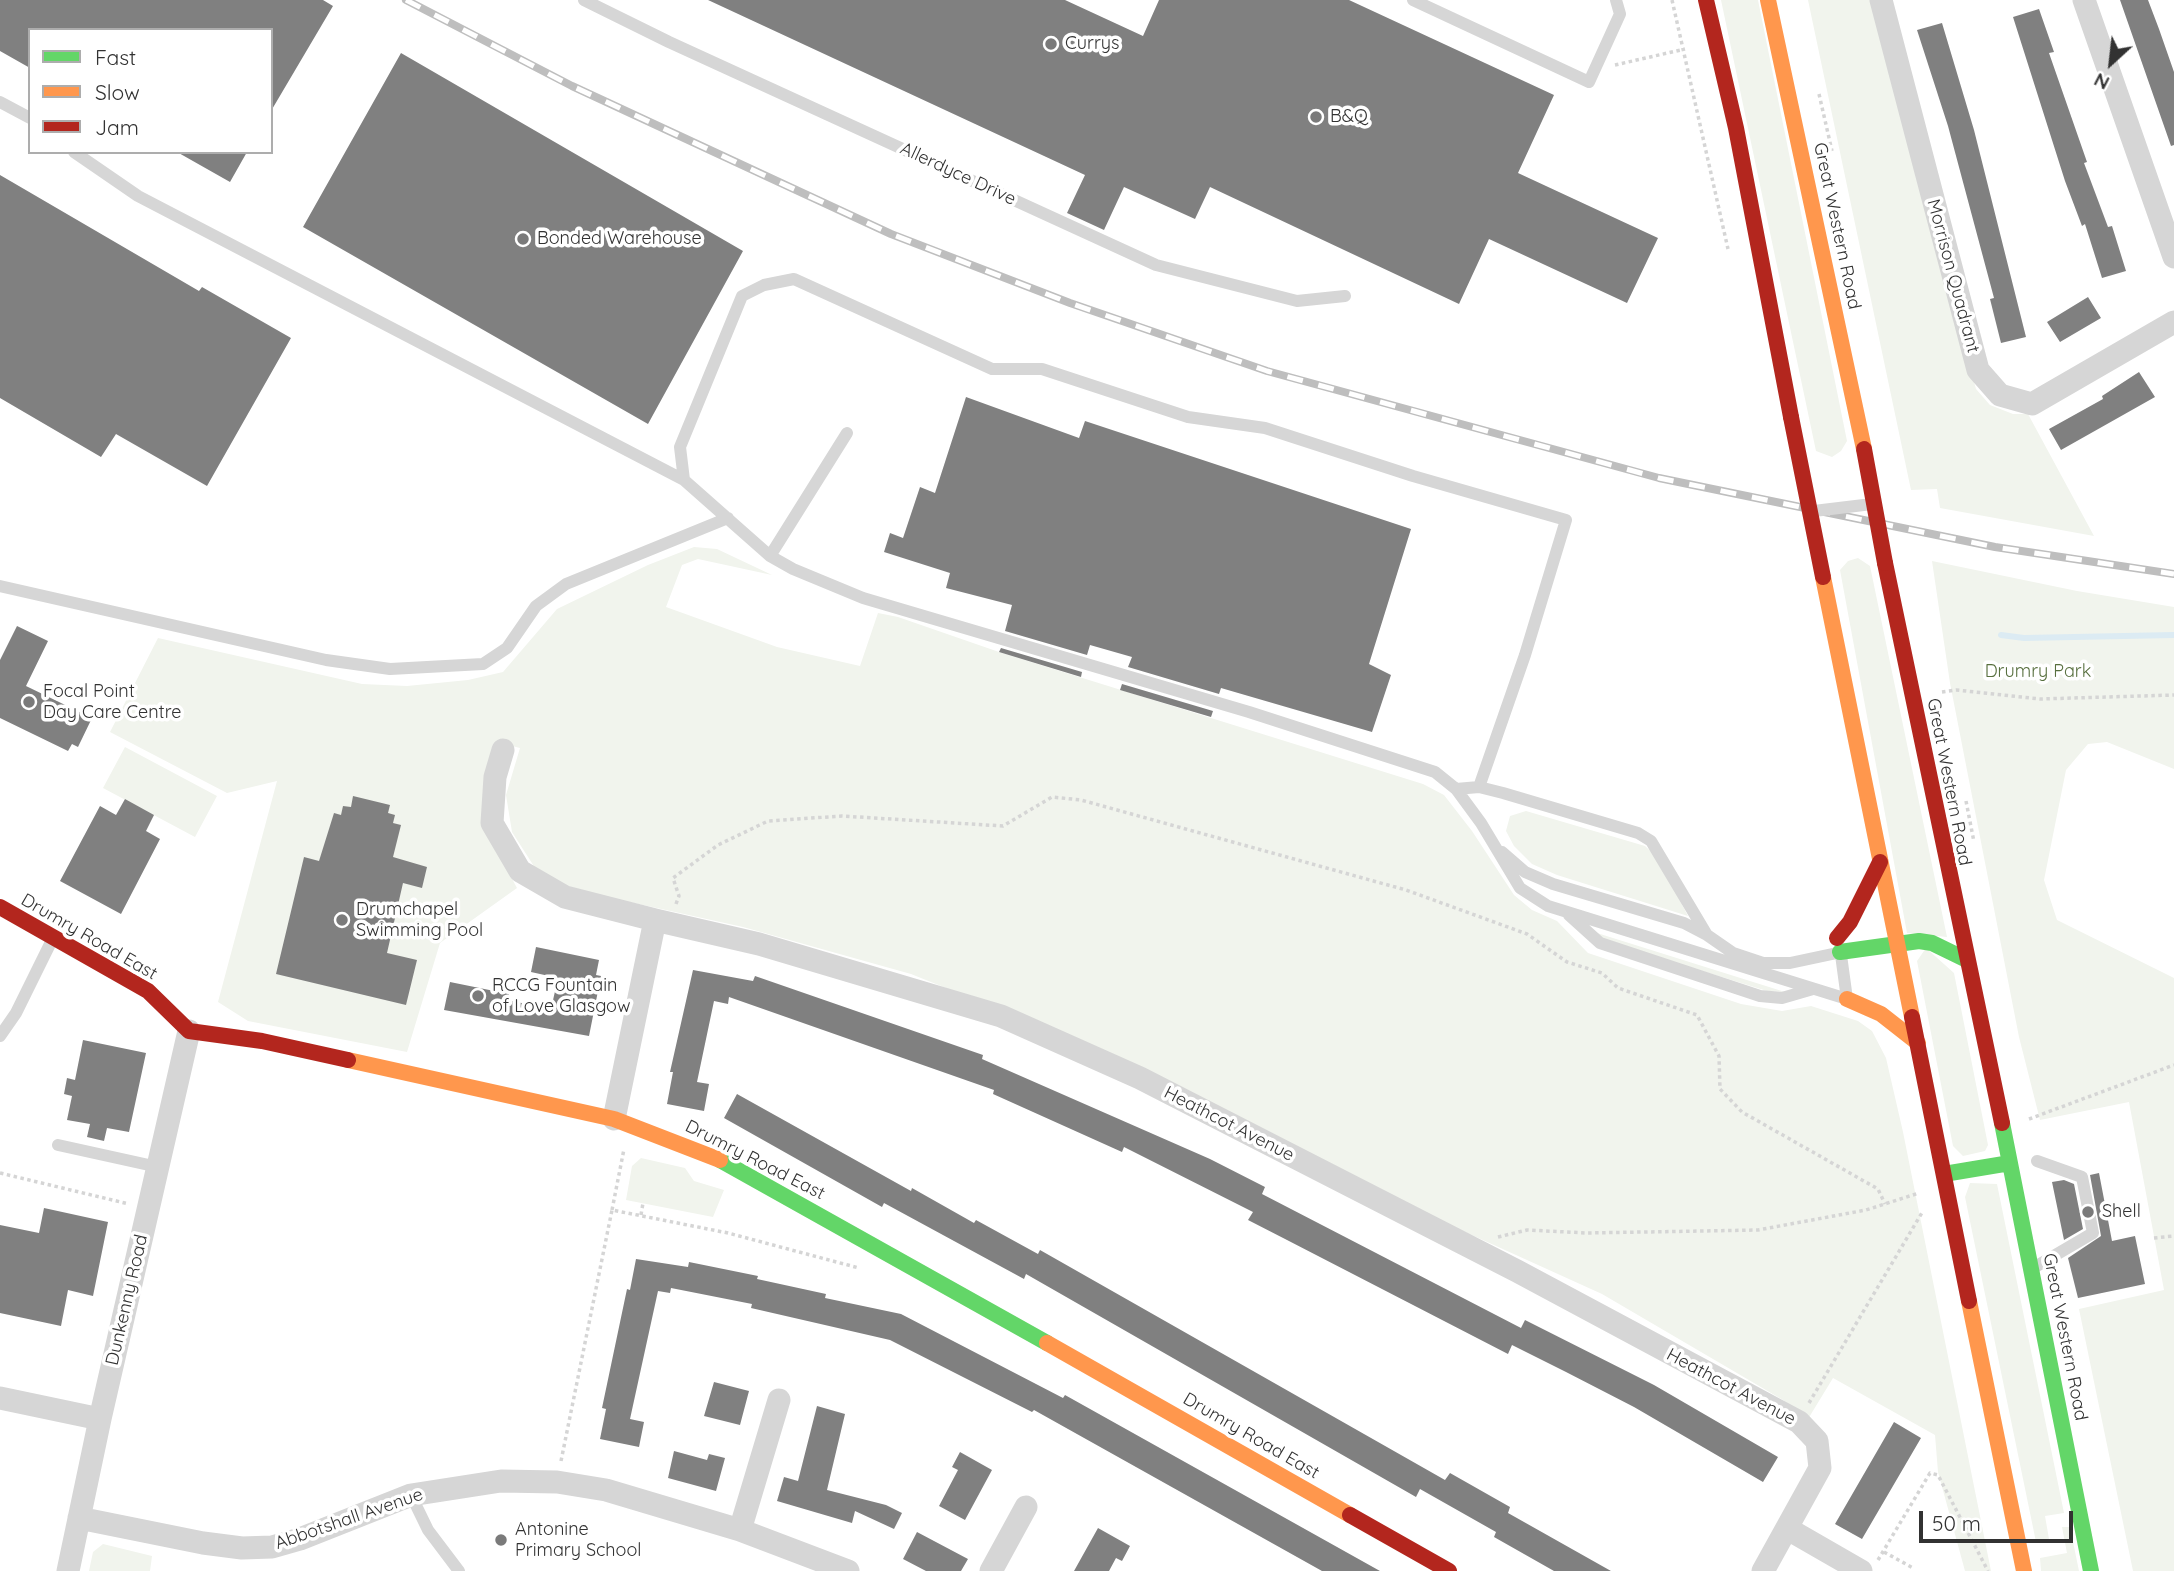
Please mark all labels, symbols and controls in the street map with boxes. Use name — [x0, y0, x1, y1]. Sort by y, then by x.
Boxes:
legend — [28, 28, 273, 154]
north arrow — [2076, 28, 2146, 98]
place label: Currys — [1065, 33, 1119, 55]
marker: Currys — [1043, 36, 1059, 52]
text: Fast — [95, 44, 136, 70]
text: N — [2090, 68, 2113, 96]
text: Slow — [95, 79, 140, 105]
place label: B&Q — [1330, 106, 1368, 128]
marker: B&Q — [1308, 109, 1324, 125]
text: Jam — [95, 114, 139, 140]
street label: Allerdyce Drive — [897, 138, 1019, 210]
street label: Great Western Road — [1809, 141, 1865, 311]
street label: Morrison Quadrant — [1922, 197, 1984, 355]
place label: Bonded Warehouse — [537, 228, 702, 250]
marker: Bonded Warehouse — [515, 231, 531, 247]
park label: Drumry Park — [1985, 661, 2091, 683]
place label: Focal Point Day Care Centre — [43, 681, 181, 724]
marker: Focal Point Day Care Centre — [21, 694, 37, 710]
street label: Great Western Road — [1922, 696, 1976, 868]
street label: Drumry Road East — [17, 889, 161, 985]
place label: Drumchapel Swimming Pool — [356, 899, 483, 942]
marker: Drumchapel Swimming Pool — [334, 912, 350, 928]
place label: RCCG Fountain of Love Glasgow — [492, 975, 630, 1018]
marker: RCCG Fountain of Love Glasgow — [470, 988, 486, 1004]
street label: Heathcot Avenue — [1160, 1082, 1298, 1166]
street label: Drumry Road East — [682, 1115, 828, 1205]
place label: Shell — [2102, 1201, 2141, 1223]
marker: Shell — [2080, 1204, 2096, 1220]
street label: Dunkenny Road — [101, 1233, 153, 1367]
street label: Great Western Road — [2038, 1251, 2092, 1423]
street label: Heathcot Avenue — [1663, 1344, 1799, 1430]
street label: Drumry Road East — [1179, 1388, 1323, 1484]
street label: Abbotshall Avenue — [272, 1484, 426, 1554]
scale bar — [1922, 1498, 2076, 1542]
text: 50 m — [1932, 1510, 1981, 1536]
place label: Antonine Primary School — [515, 1519, 641, 1562]
marker: Antonine Primary School — [493, 1532, 509, 1548]

